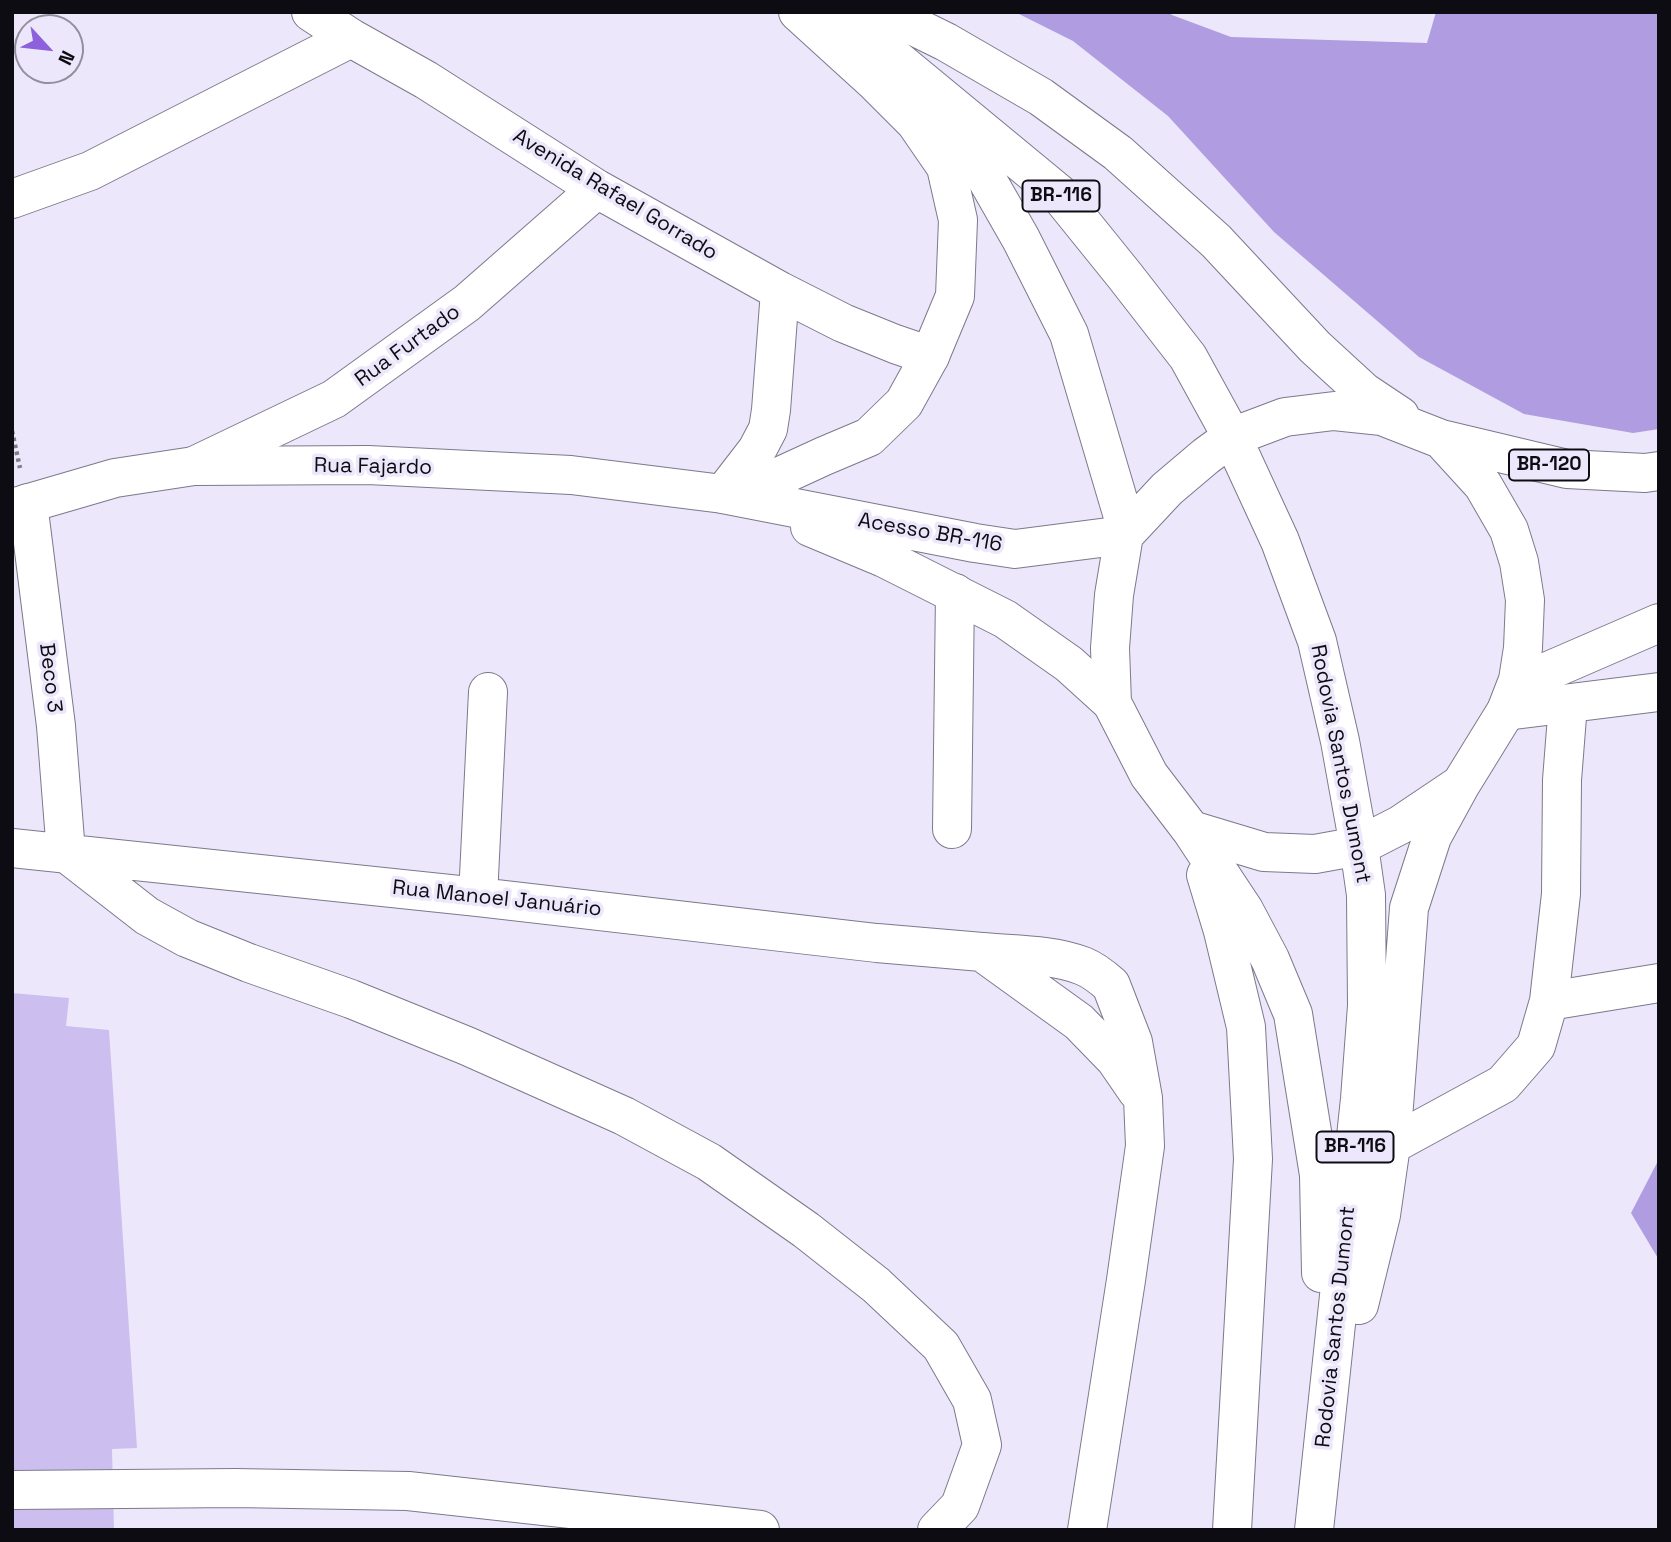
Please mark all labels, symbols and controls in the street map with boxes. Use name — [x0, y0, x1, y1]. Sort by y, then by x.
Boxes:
north arrow — [14, 14, 84, 84]
text: N — [52, 46, 80, 69]
street label: Avenida Rafael Gorrado — [508, 124, 722, 266]
road number: BR-116 — [1023, 180, 1100, 212]
street label: Rua Furtado — [351, 299, 465, 393]
road number: BR-120 — [1509, 450, 1589, 480]
street label: Rua Fajardo — [314, 453, 432, 481]
street label: Acesso BR-116 — [856, 508, 1004, 558]
street label: Beco 3 — [33, 642, 67, 714]
street label: Rodovia Santos Dumont — [1304, 643, 1376, 885]
street label: Rua Manoel Januário — [391, 875, 603, 923]
road number: BR-116 — [1316, 1132, 1394, 1162]
street label: Rodovia Santos Dumont — [1311, 1205, 1361, 1449]

